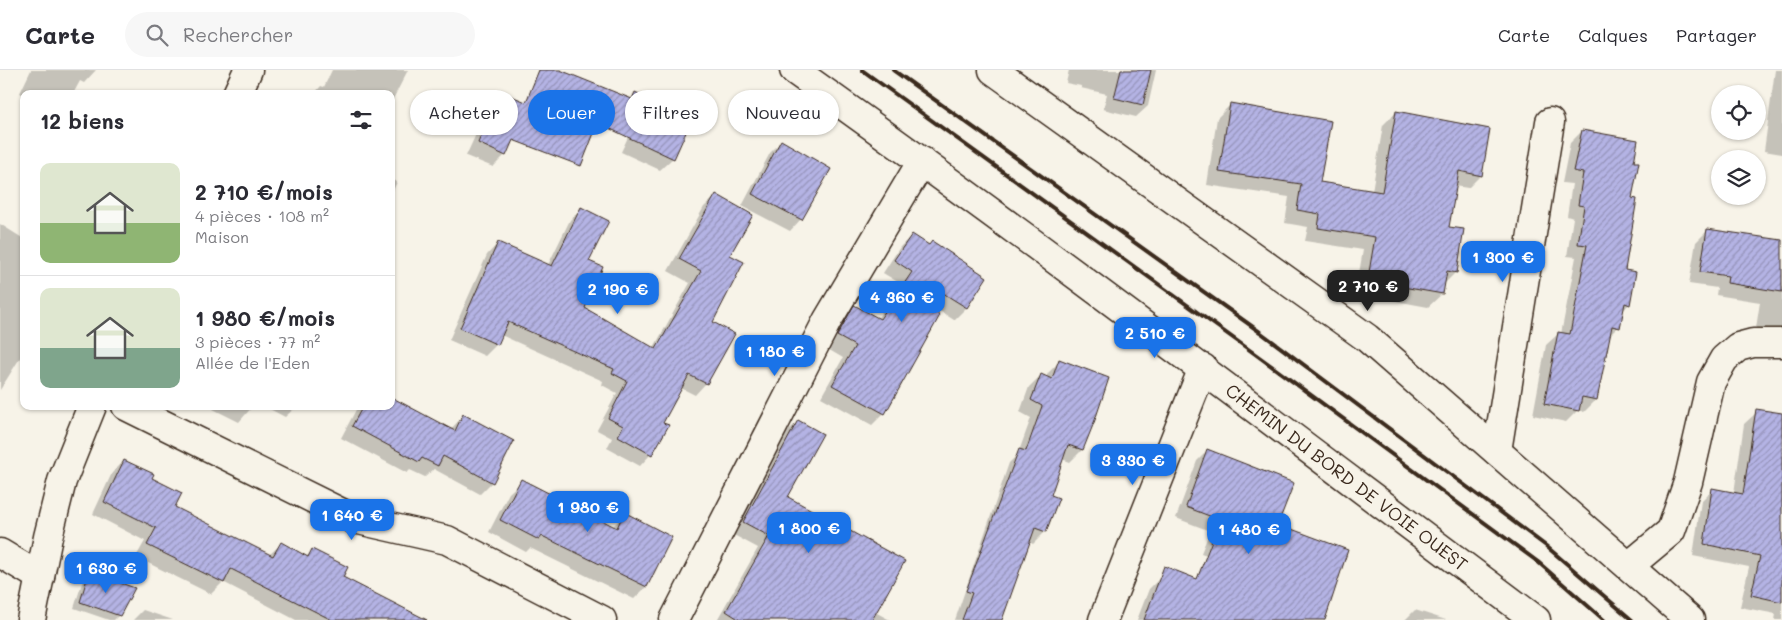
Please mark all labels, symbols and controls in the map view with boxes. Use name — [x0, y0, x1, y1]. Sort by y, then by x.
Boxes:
search box — [125, 12, 475, 57]
text: Carte — [25, 19, 95, 50]
icon: search — [143, 21, 171, 49]
text: Rechercher — [183, 22, 293, 47]
text: Carte — [1498, 23, 1550, 47]
text: Calques — [1578, 23, 1648, 47]
text: Partager — [1676, 23, 1757, 47]
map controls — [1711, 85, 1766, 205]
button: locate — [1711, 85, 1766, 140]
chip: Acheter — [410, 90, 518, 135]
chip: Louer — [528, 90, 615, 135]
chip: Filtres — [625, 90, 718, 135]
chip: Nouveau — [728, 90, 839, 135]
icon: filters — [347, 106, 375, 134]
text: 12 biens — [40, 107, 124, 134]
button: layers — [1711, 150, 1766, 205]
text: 2 710 €/mois — [195, 178, 333, 205]
icon: home — [80, 183, 140, 243]
text: 4 pièces · 108 m² — [195, 205, 329, 226]
text: Maison — [195, 226, 249, 247]
pin: 1 300 € — [1457, 240, 1549, 283]
text: 1 300 € — [1472, 246, 1534, 267]
pin: 2 710 € — [1322, 270, 1414, 312]
pin: 2 190 € — [572, 272, 664, 315]
text: 2 710 € — [1338, 275, 1398, 296]
text: 2 190 € — [588, 278, 648, 299]
pin: 4 360 € — [856, 280, 948, 323]
text: 4 360 € — [870, 286, 934, 307]
text: 1 980 €/mois — [195, 304, 335, 331]
icon: home — [80, 308, 140, 368]
pin: 2 510 € — [1109, 316, 1201, 359]
text: 2 510 € — [1125, 322, 1185, 343]
text: 3 pièces · 77 m² — [195, 331, 320, 352]
pin: 1 180 € — [729, 334, 821, 377]
text: 1 180 € — [746, 340, 804, 361]
text: Allée de l'Eden — [195, 352, 310, 373]
street label: CHEMIN DU BORD DE VOIE OUEST — [1221, 378, 1473, 576]
pin: 3 330 € — [1087, 444, 1179, 486]
text: 3 330 € — [1101, 449, 1165, 470]
pin: 1 980 € — [542, 490, 634, 533]
text: 1 980 € — [557, 496, 619, 517]
pin: 1 640 € — [306, 498, 398, 541]
text: 1 640 € — [321, 504, 383, 525]
pin: 1 800 € — [763, 512, 855, 554]
pin: 1 480 € — [1203, 512, 1295, 555]
text: 1 800 € — [778, 517, 840, 538]
text: 1 480 € — [1218, 518, 1280, 539]
pin: 1 630 € — [60, 552, 152, 594]
text: 1 630 € — [75, 557, 137, 578]

